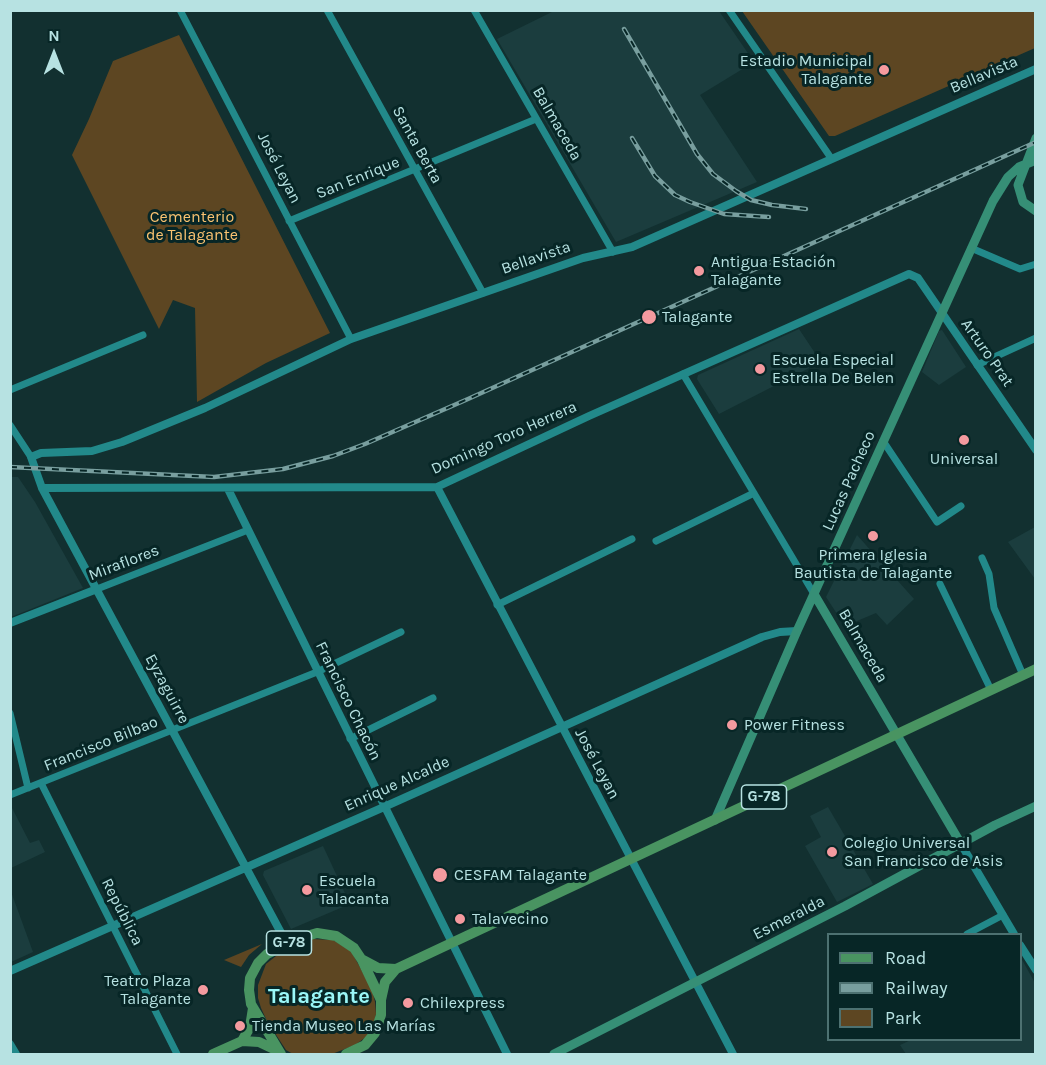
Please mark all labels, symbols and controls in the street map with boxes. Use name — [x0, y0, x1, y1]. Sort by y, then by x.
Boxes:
north arrow — [24, 24, 84, 84]
text: N — [48, 26, 60, 45]
place label: Estadio Municipal Talagante — [740, 51, 872, 89]
street label: Bellavista — [947, 52, 1021, 98]
marker: Estadio Municipal Talagante — [877, 63, 891, 77]
street label: Balmaceda — [528, 84, 586, 164]
street label: Santa Berta — [388, 103, 446, 187]
street label: José Leyan — [253, 129, 305, 207]
street label: San Enrique — [313, 153, 403, 203]
park label: Cementerio de Talagante — [146, 207, 238, 245]
street label: Bellavista — [499, 237, 573, 279]
place label: Antigua Estación Talagante — [711, 252, 836, 290]
marker: Antigua Estación Talagante — [692, 264, 706, 278]
place label: Talagante — [662, 307, 732, 327]
marker: Talagante — [640, 308, 658, 326]
street label: Arturo Prat — [957, 315, 1017, 391]
place label: Escuela Especial Estrella De Belen — [772, 350, 894, 388]
marker: Escuela Especial Estrella De Belen — [753, 362, 767, 376]
street label: Domingo Toro Herrera — [428, 397, 580, 479]
street label: Lucas Pacheco — [818, 428, 880, 534]
marker: Universal — [957, 433, 971, 447]
place label: Universal — [930, 449, 998, 469]
marker: Primera Iglesia Bautista de Talagante — [866, 529, 880, 543]
street label: Miraflores — [86, 541, 162, 585]
place label: Primera Iglesia Bautista de Talagante — [794, 545, 952, 583]
street label: Balmaceda — [834, 606, 892, 686]
street label: Francisco Chacón — [311, 638, 385, 764]
street label: Eyzaguirre — [141, 651, 193, 727]
street label: Francisco Bilbao — [41, 712, 161, 776]
place label: Power Fitness — [744, 715, 845, 735]
marker: Power Fitness — [725, 718, 739, 732]
street label: José Leyan — [570, 725, 624, 803]
street label: Enrique Alcalde — [341, 752, 453, 816]
road number: G-78 — [742, 785, 786, 809]
place label: Colegio Universal San Francisco de Asis — [844, 833, 1003, 871]
marker: Colegio Universal San Francisco de Asis — [825, 845, 839, 859]
place label: CESFAM Talagante — [454, 865, 587, 885]
marker: CESFAM Talagante — [431, 866, 449, 884]
place label: Escuela Talacanta — [319, 871, 389, 909]
street label: República — [97, 875, 147, 949]
marker: Escuela Talacanta — [300, 883, 314, 897]
street label: Esmeralda — [750, 892, 828, 944]
place label: Talavecino — [472, 909, 548, 929]
marker: Talavecino — [453, 912, 467, 926]
road number: G-78 — [266, 931, 312, 955]
legend — [827, 933, 1022, 1041]
text: Road — [885, 947, 926, 969]
place label: Teatro Plaza Talagante — [104, 971, 191, 1009]
text: Railway — [885, 977, 948, 999]
marker: Teatro Plaza Talagante — [196, 983, 210, 997]
district label: Talagante — [268, 984, 370, 1010]
place label: Chilexpress — [420, 993, 505, 1013]
marker: Chilexpress — [401, 996, 415, 1010]
text: Park — [885, 1007, 922, 1029]
place label: Tienda Museo Las Marías — [252, 1016, 436, 1036]
marker: Tienda Museo Las Marías — [233, 1019, 247, 1033]

